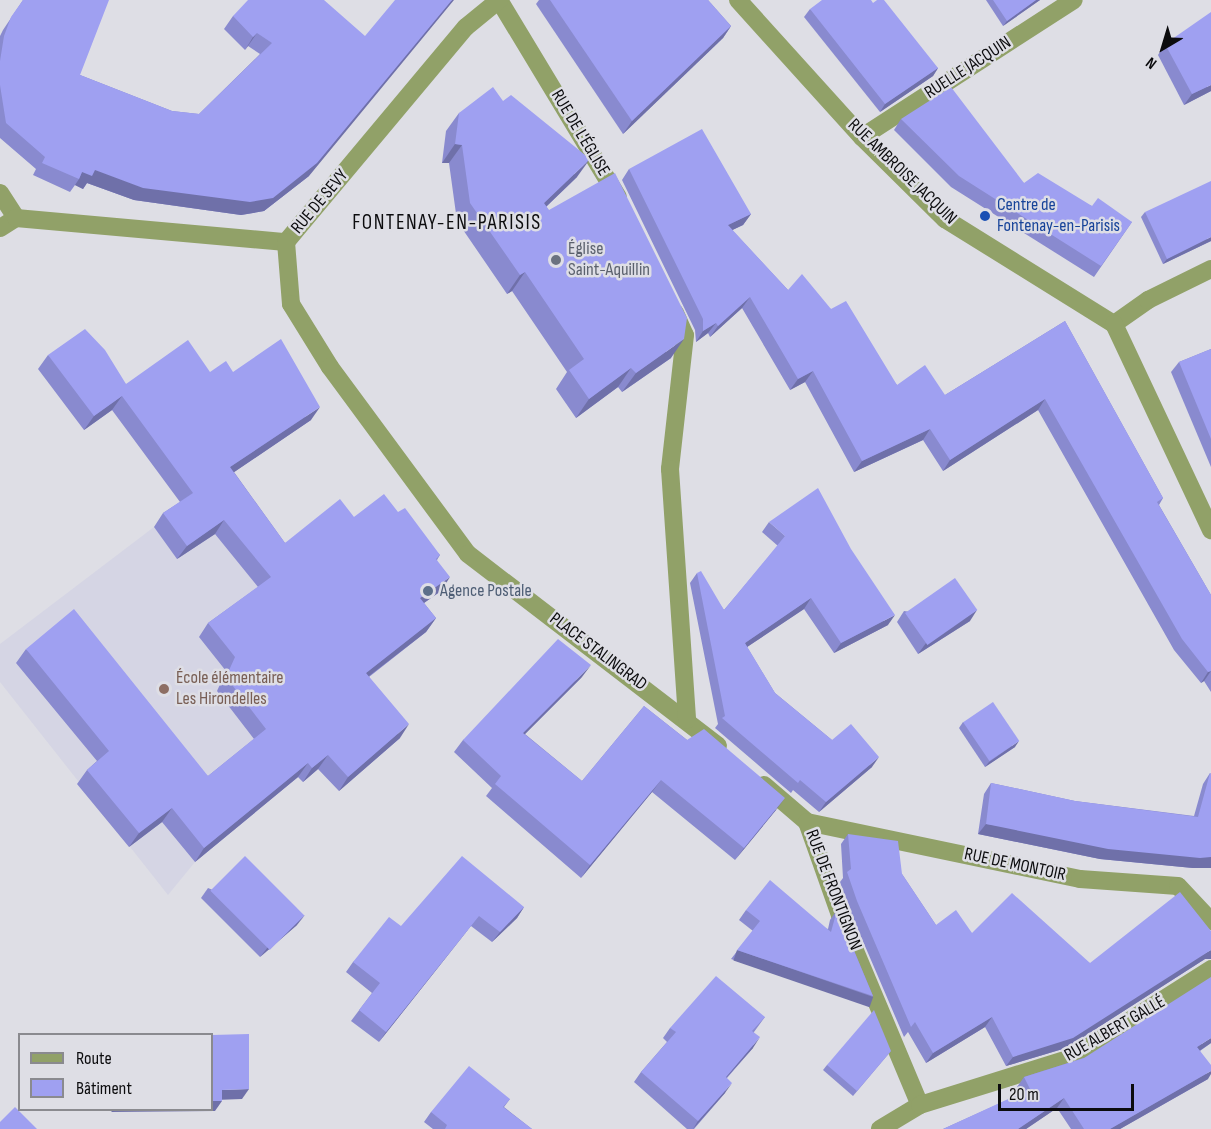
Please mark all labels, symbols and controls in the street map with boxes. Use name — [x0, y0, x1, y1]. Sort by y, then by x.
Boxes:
north arrow — [1133, 18, 1193, 78]
street label: RUELLE JACQUIN — [921, 32, 1015, 104]
text: N — [1142, 52, 1161, 73]
street label: RUE DE L'ÉGLISE — [546, 86, 614, 180]
street label: RUE AMBROISE JACQUIN — [843, 115, 961, 229]
street label: RUE DE SEVY — [287, 165, 353, 239]
place label: Centre de Fontenay-en-Parisis — [997, 195, 1120, 238]
marker: Centre de Fontenay-en-Parisis — [978, 209, 992, 223]
district label: FONTENAY-EN-PARISIS — [352, 210, 542, 236]
place label: Église Saint-Aquillin — [568, 239, 650, 282]
marker: Église Saint-Aquillin — [549, 253, 563, 267]
place label: Agence Postale — [440, 580, 532, 602]
marker: Agence Postale — [421, 584, 435, 598]
street label: PLACE STALINGRAD — [545, 608, 651, 696]
place label: École élémentaire Les Hirondelles — [176, 668, 284, 710]
marker: École élémentaire Les Hirondelles — [157, 682, 171, 696]
street label: RUE DE FRONTIGNON — [800, 827, 866, 953]
street label: RUE DE MONTOIR — [962, 844, 1068, 886]
street label: RUE ALBERT GALLÉ — [1061, 991, 1169, 1067]
legend — [18, 1033, 213, 1111]
text: Route — [76, 1048, 112, 1069]
scale bar — [1001, 1072, 1138, 1110]
text: Bâtiment — [76, 1078, 132, 1099]
text: 20 m — [1009, 1084, 1039, 1105]

